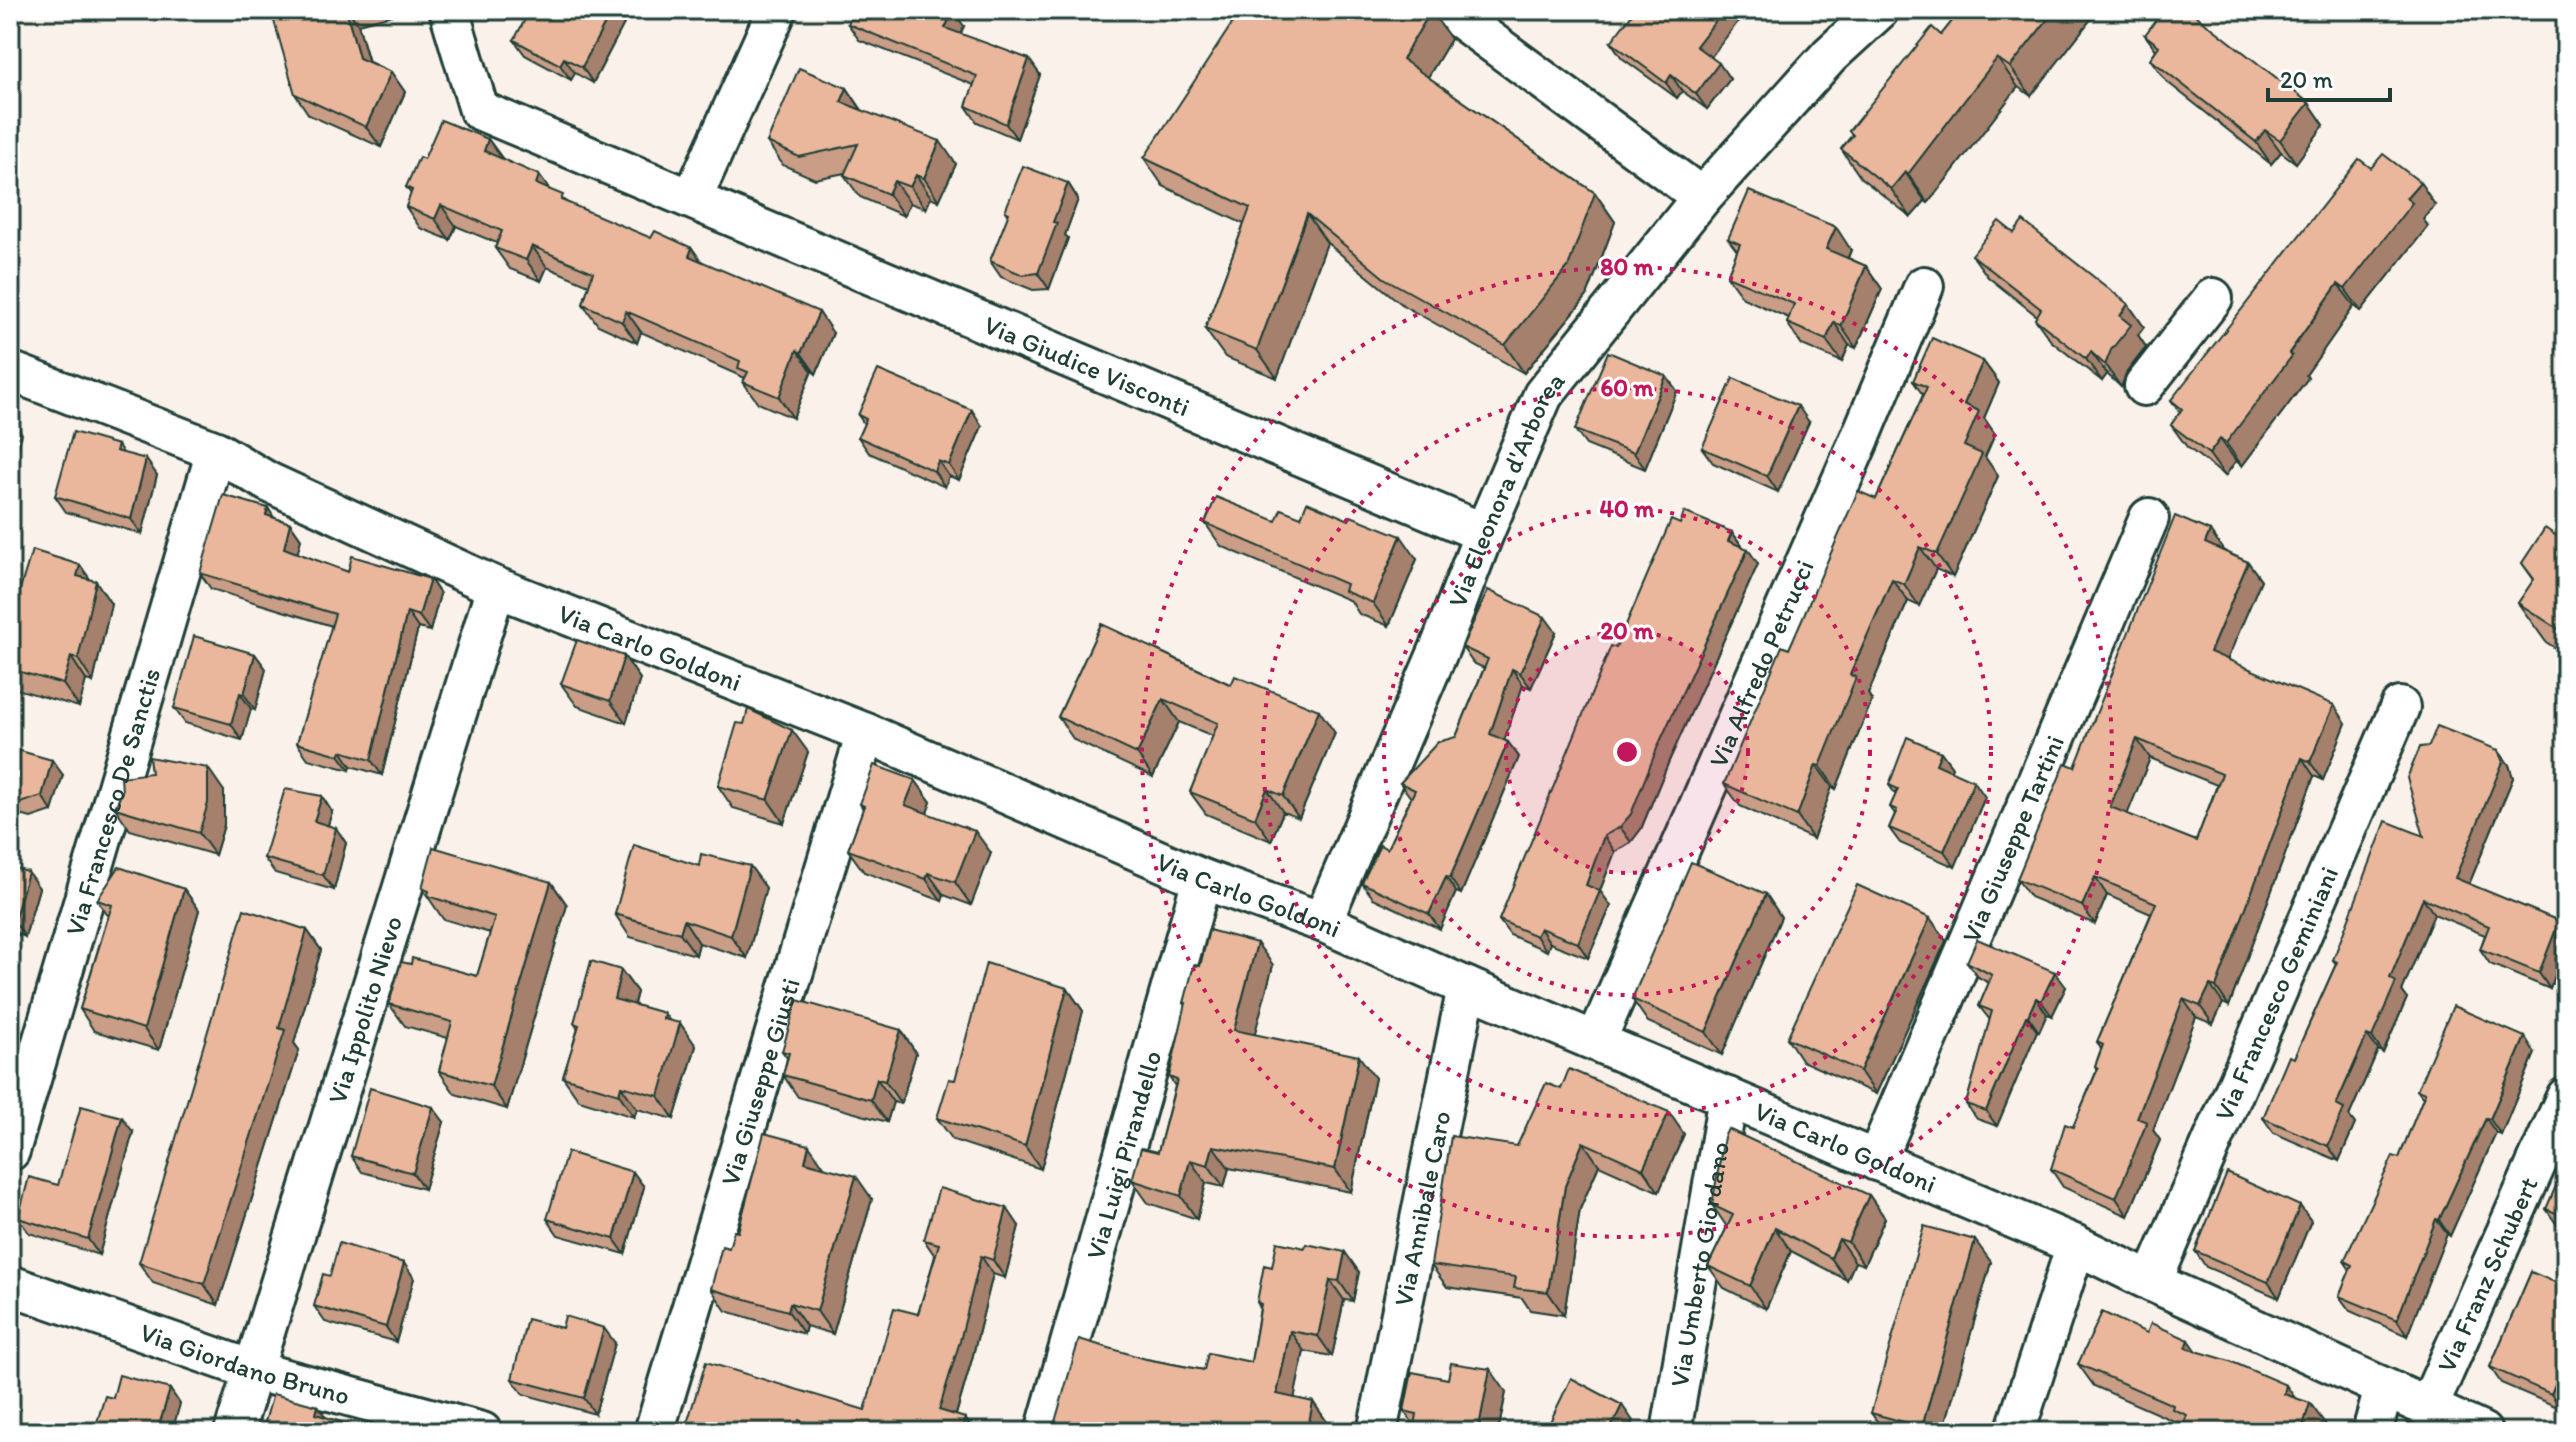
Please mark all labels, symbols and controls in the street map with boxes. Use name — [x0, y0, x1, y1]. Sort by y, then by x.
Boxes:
scale bar — [2268, 52, 2390, 102]
text: 20 m — [2280, 65, 2333, 94]
text: 80 m — [1600, 252, 1655, 281]
street label: Via Giudice Visconti — [979, 308, 1195, 423]
street label: Via Eleonora d'Arborea — [1441, 365, 1572, 612]
text: 60 m — [1600, 373, 1654, 402]
text: 40 m — [1600, 494, 1655, 523]
street label: Via Alfredo Petrucci — [1702, 555, 1821, 772]
street label: Via Carlo Goldoni — [554, 597, 746, 698]
text: 20 m — [1601, 616, 1654, 645]
street label: Via Francesco De Sanctis — [58, 664, 167, 939]
street label: Via Giuseppe Tartini — [1955, 730, 2071, 947]
centre of rings — [1613, 738, 1641, 766]
street label: Via Carlo Goldoni — [1152, 845, 1346, 944]
street label: Via Francesco Geminiani — [2208, 862, 2345, 1126]
street label: Via Ippolito Nievo — [321, 912, 409, 1108]
street label: Via Giuseppe Giusti — [714, 974, 807, 1189]
street label: Via Luigi Pirandello — [1079, 1047, 1168, 1263]
street label: Via Carlo Goldoni — [1750, 1095, 1941, 1200]
street label: Via Annibale Caro — [1387, 1108, 1458, 1309]
street label: Via Umberto Giordano — [1663, 1139, 1736, 1390]
street label: Via Franz Schubert — [2430, 1172, 2545, 1377]
street label: Via Giordano Bruno — [136, 1316, 353, 1412]

